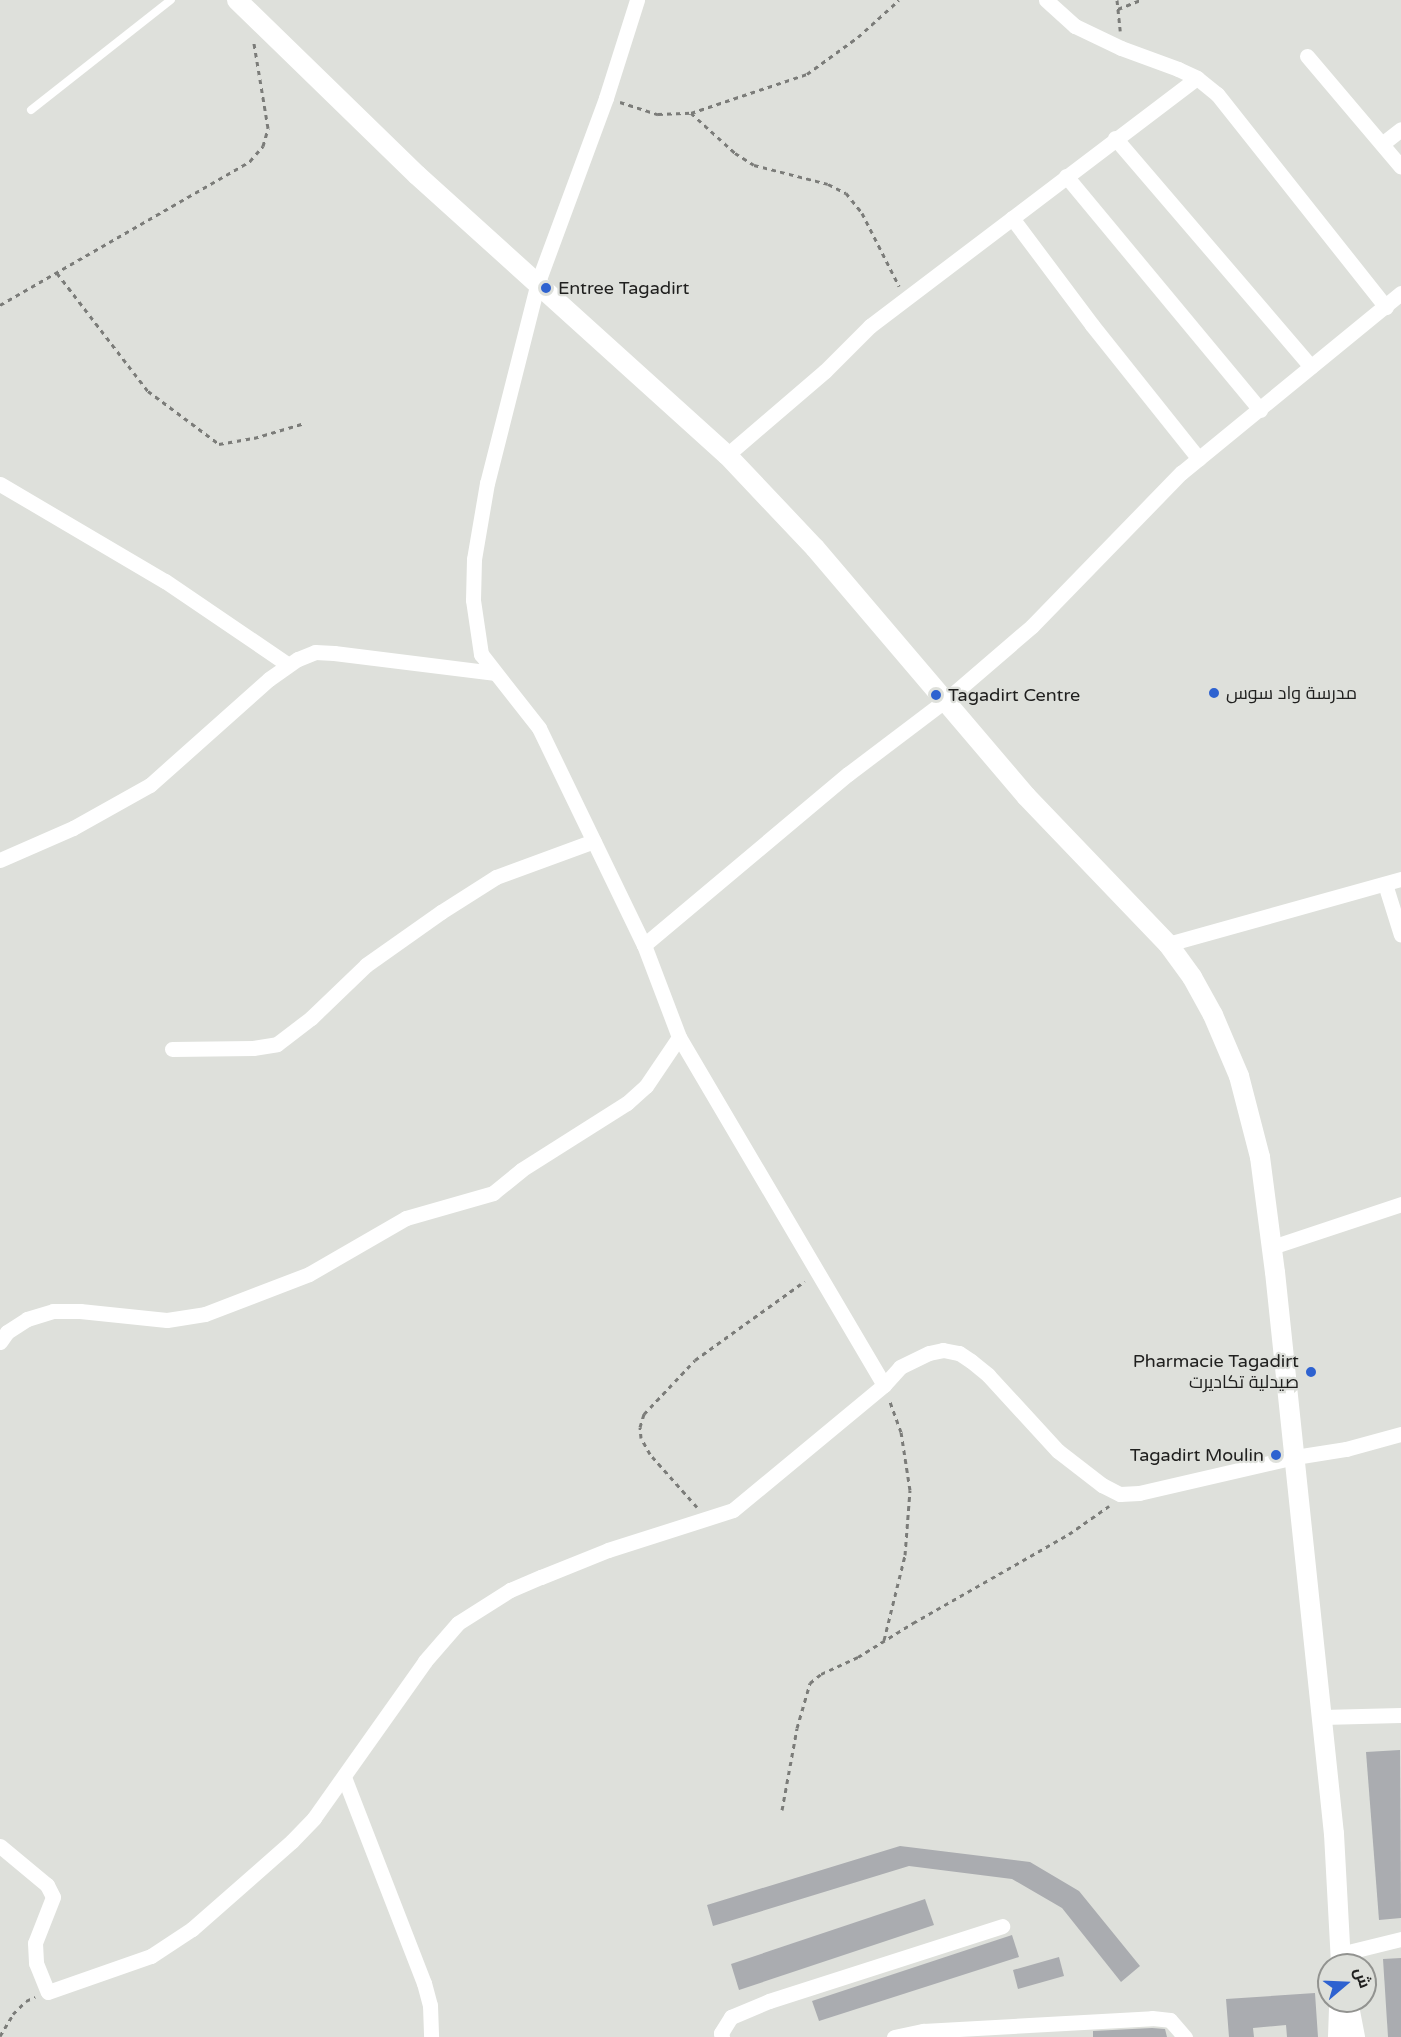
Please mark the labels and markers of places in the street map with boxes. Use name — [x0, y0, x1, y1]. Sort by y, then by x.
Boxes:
place label: Entree Tagadirt — [558, 277, 689, 299]
marker: Entree Tagadirt — [539, 281, 553, 295]
place label: مدرسة واد سوس — [1226, 682, 1357, 704]
place label: Tagadirt Centre — [948, 684, 1080, 706]
marker: مدرسة واد سوس — [1207, 686, 1221, 700]
marker: Tagadirt Centre — [929, 688, 943, 702]
place label: Pharmacie Tagadirt صيدلية تكاديرت — [1133, 1351, 1299, 1394]
marker: Pharmacie Tagadirt صيدلية تكاديرت — [1304, 1365, 1318, 1379]
place label: Tagadirt Moulin — [1130, 1444, 1264, 1466]
marker: Tagadirt Moulin — [1269, 1448, 1283, 1462]

